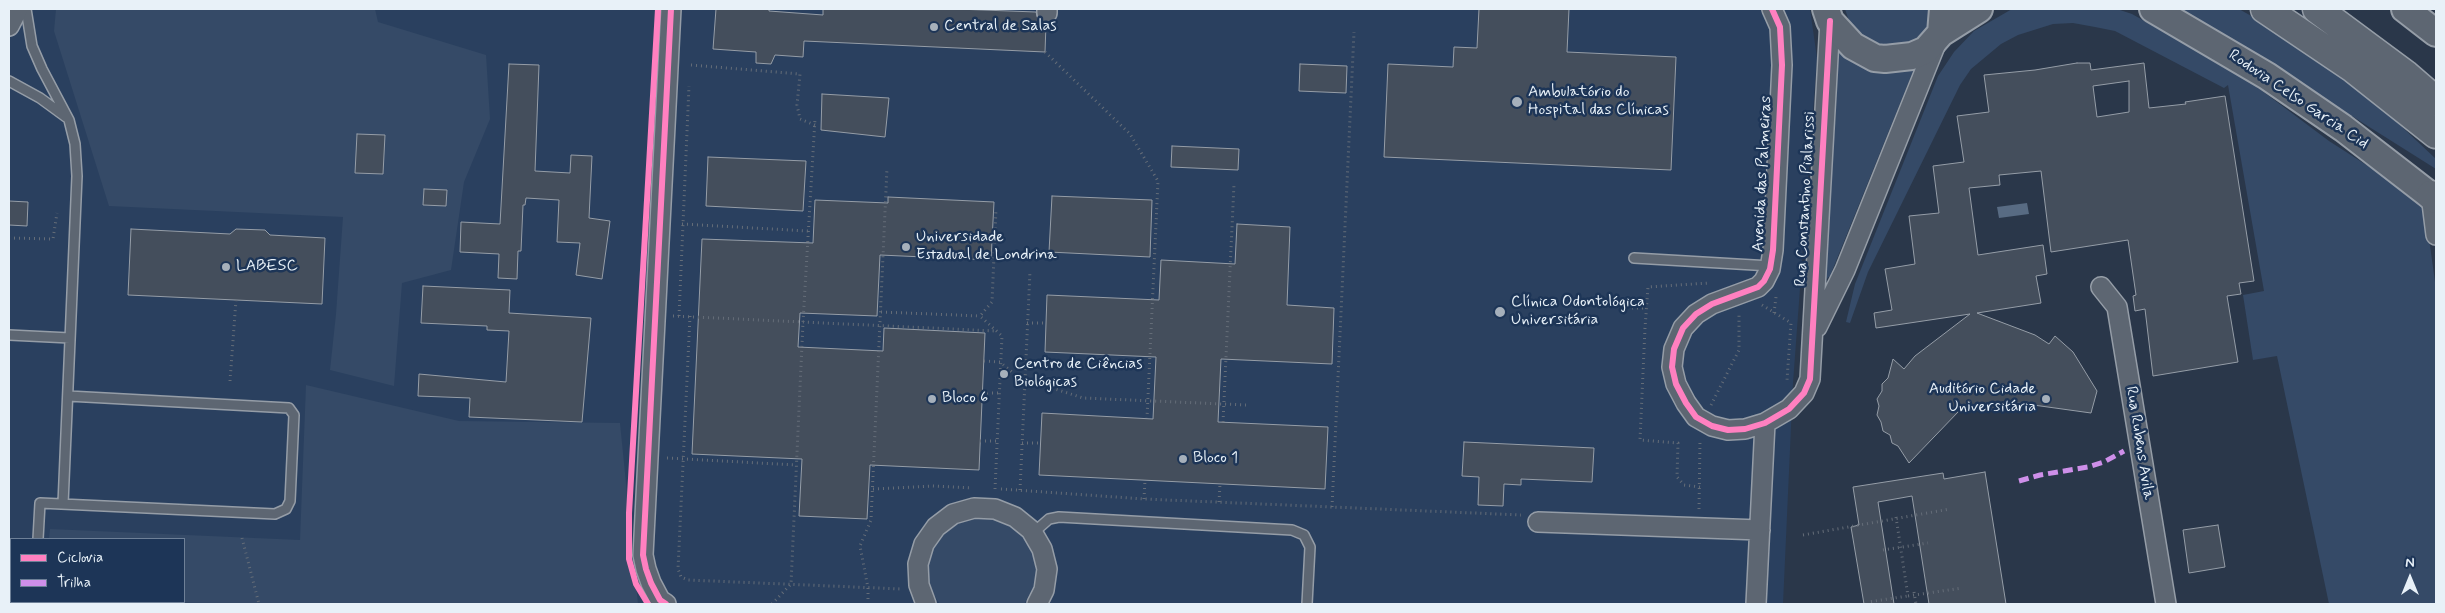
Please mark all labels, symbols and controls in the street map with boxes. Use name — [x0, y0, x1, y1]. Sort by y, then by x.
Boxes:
place label: Central de Salas — [944, 17, 1057, 37]
marker: Central de Salas — [928, 21, 940, 33]
street label: Rodovia Celso Garcia Cid — [2224, 46, 2372, 154]
place label: Ambulatório do Hospital das Clínicas — [1528, 83, 1669, 121]
marker: Ambulatório do Hospital das Clínicas — [1510, 95, 1524, 109]
street label: Avenida das Palmeiras — [1749, 96, 1777, 252]
street label: Rua Constantino Pialarissi — [1792, 111, 1820, 287]
place label: Universidade Estadual de Londrina — [916, 228, 1057, 266]
marker: Universidade Estadual de Londrina — [900, 241, 912, 253]
place label: LABESC — [236, 257, 298, 277]
marker: LABESC — [220, 261, 232, 273]
place label: Clínica Odontológica Universitária — [1511, 293, 1645, 331]
marker: Clínica Odontológica Universitária — [1493, 305, 1507, 319]
place label: Centro de Ciências Biológicas — [1014, 355, 1142, 393]
marker: Centro de Ciências Biológicas — [998, 368, 1010, 380]
place label: Auditório Cidade Universitária — [1929, 380, 2036, 418]
street label: Rua Rubens Avila — [2121, 385, 2157, 501]
place label: Bloco 6 — [942, 389, 988, 409]
marker: Bloco 6 — [926, 393, 938, 405]
marker: Auditório Cidade Universitária — [2040, 393, 2052, 405]
place label: Bloco 1 — [1193, 449, 1238, 469]
marker: Bloco 1 — [1177, 453, 1189, 465]
legend — [10, 538, 185, 603]
text: Ciclovia — [57, 548, 103, 568]
north arrow — [2385, 553, 2435, 603]
text: N — [2405, 554, 2415, 572]
text: Trilha — [57, 573, 91, 593]

